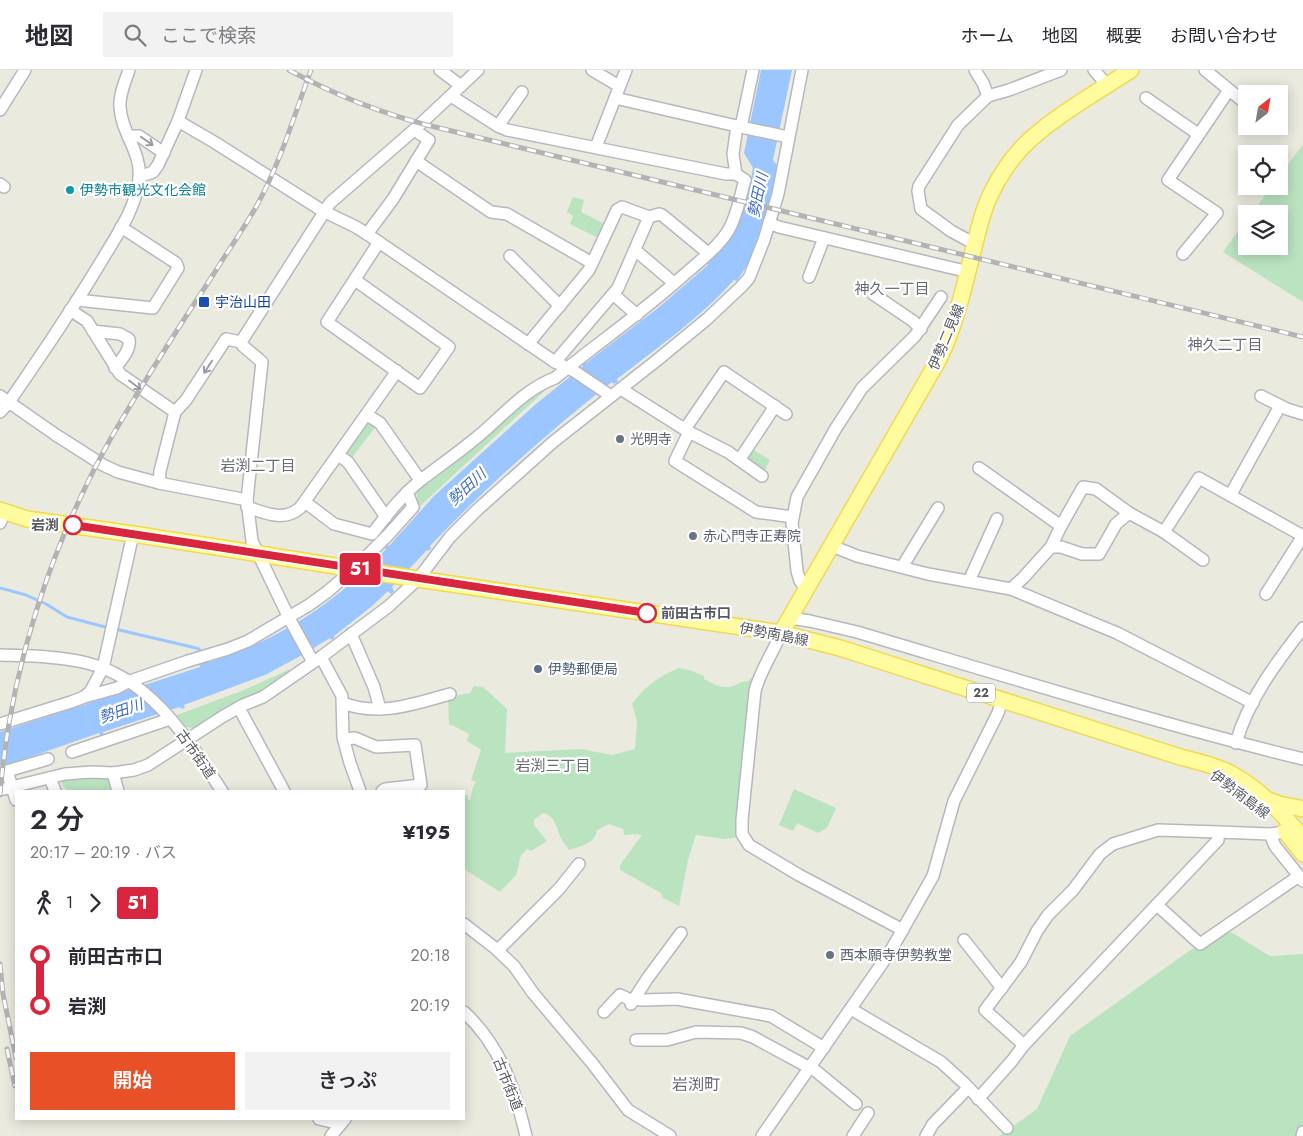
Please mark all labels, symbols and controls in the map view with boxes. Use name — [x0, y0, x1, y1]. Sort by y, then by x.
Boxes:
search box — [103, 12, 453, 57]
text: 地図 — [25, 18, 73, 53]
icon: search — [121, 21, 149, 49]
text: ここで検索 — [161, 22, 256, 49]
text: ホーム — [961, 23, 1014, 49]
text: 地図 — [1042, 23, 1078, 49]
text: 概要 — [1106, 23, 1142, 49]
text: お問い合わせ — [1170, 23, 1278, 49]
north arrow — [1238, 85, 1288, 135]
map controls — [1238, 85, 1288, 255]
one-way arrow — [140, 136, 154, 146]
button: locate — [1238, 145, 1288, 195]
water label: 勢田川 — [743, 169, 774, 219]
place label: 伊勢市観光文化会館 — [80, 180, 206, 200]
marker: 伊勢市観光文化会館 — [64, 184, 76, 196]
button: layers — [1238, 205, 1288, 255]
district label: 神久一丁目 — [854, 278, 930, 300]
place label: 宇治山田 — [215, 292, 271, 312]
marker: 宇治山田 — [197, 295, 211, 309]
street label: 伊勢二見線 — [923, 301, 969, 373]
district label: 神久二丁目 — [1187, 334, 1263, 356]
one-way arrow — [202, 360, 212, 374]
one-way arrow — [128, 380, 141, 391]
place label: 光明寺 — [630, 429, 672, 449]
marker: 光明寺 — [614, 433, 626, 445]
district label: 岩渕二丁目 — [220, 455, 296, 477]
water label: 勢田川 — [443, 462, 492, 510]
place label: 岩渕 — [31, 515, 59, 535]
marker: 岩渕 — [63, 515, 83, 535]
place label: 赤心門寺正寿院 — [703, 526, 801, 546]
marker: 赤心門寺正寿院 — [687, 530, 699, 542]
line badge: 51 — [338, 553, 382, 585]
text: 51 — [350, 556, 370, 582]
marker: 前田古市口 — [637, 603, 657, 623]
place label: 前田古市口 — [661, 603, 731, 623]
street label: 伊勢南島線 — [738, 618, 810, 650]
place label: 伊勢郵便局 — [548, 659, 618, 679]
marker: 伊勢郵便局 — [532, 663, 544, 675]
road number: 22 — [967, 684, 995, 702]
water label: 勢田川 — [96, 693, 148, 729]
street label: 古市街道 — [172, 725, 220, 783]
district label: 岩渕三丁目 — [515, 755, 591, 777]
street label: 伊勢南島線 — [1206, 765, 1274, 823]
text: 2 分 — [30, 799, 84, 840]
text: ¥195 — [403, 819, 450, 846]
text: 20:17 – 20:19 · バス — [30, 841, 177, 864]
icon: walk — [30, 889, 58, 917]
icon: forward — [81, 889, 109, 917]
text: 51 — [127, 890, 148, 916]
text: 1 — [66, 891, 73, 914]
text: 前田古市口 — [68, 943, 163, 970]
text: 20:18 — [411, 944, 450, 967]
place label: 西本願寺伊勢教堂 — [840, 945, 952, 965]
marker: 西本願寺伊勢教堂 — [824, 949, 836, 961]
text: 岩渕 — [68, 993, 106, 1020]
text: 20:19 — [410, 994, 450, 1017]
button: 開始 — [30, 1052, 235, 1110]
button: きっぷ — [245, 1052, 450, 1110]
street label: 古市街道 — [488, 1054, 528, 1114]
district label: 岩渕町 — [672, 1073, 720, 1096]

